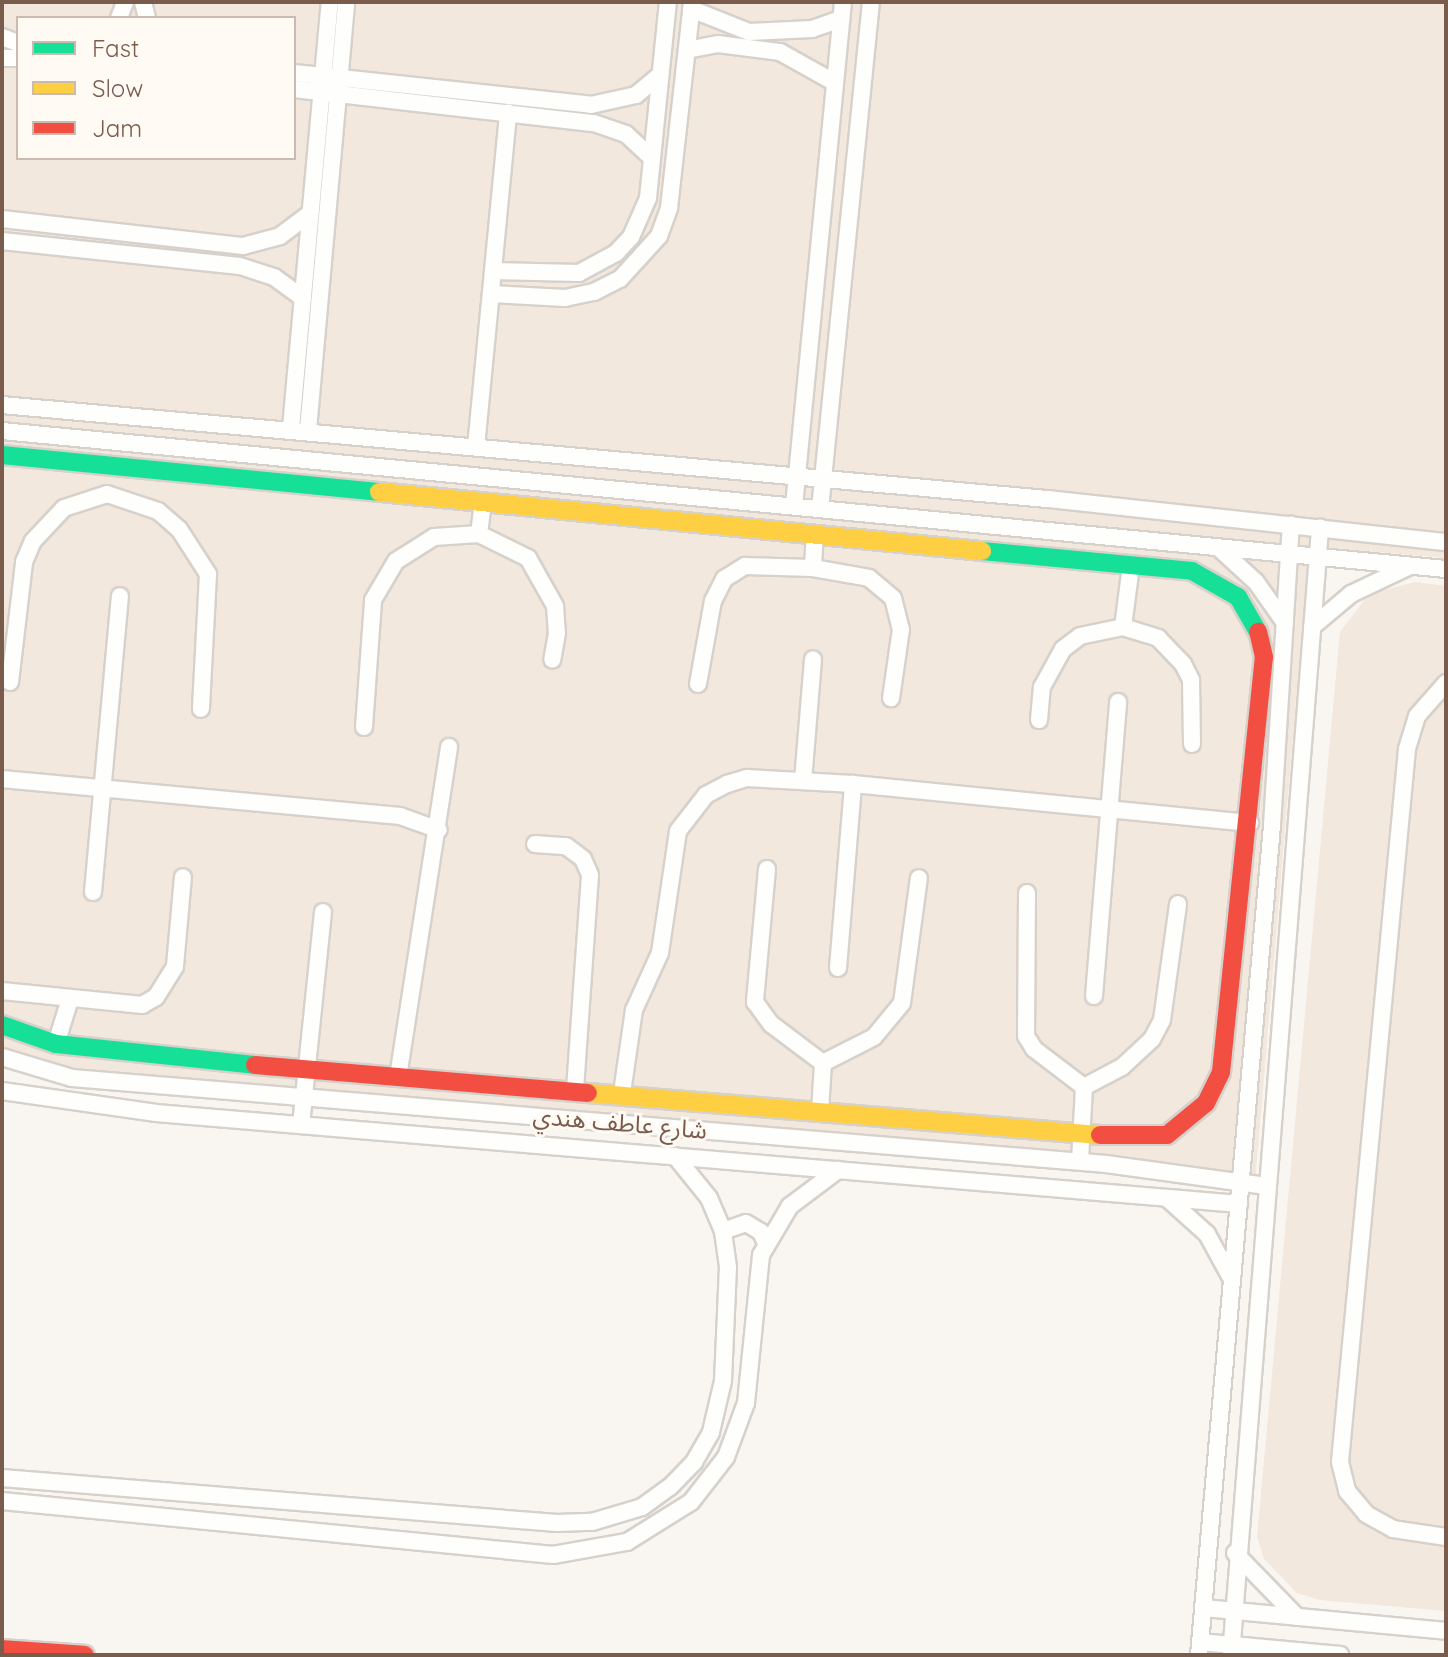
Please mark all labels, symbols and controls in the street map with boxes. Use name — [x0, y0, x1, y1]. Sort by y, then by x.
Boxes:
legend — [16, 16, 296, 160]
text: Fast — [92, 33, 139, 63]
text: Slow — [92, 73, 143, 103]
text: Jam — [92, 113, 142, 143]
street label: شارع عاطف هندي — [532, 1101, 708, 1145]

